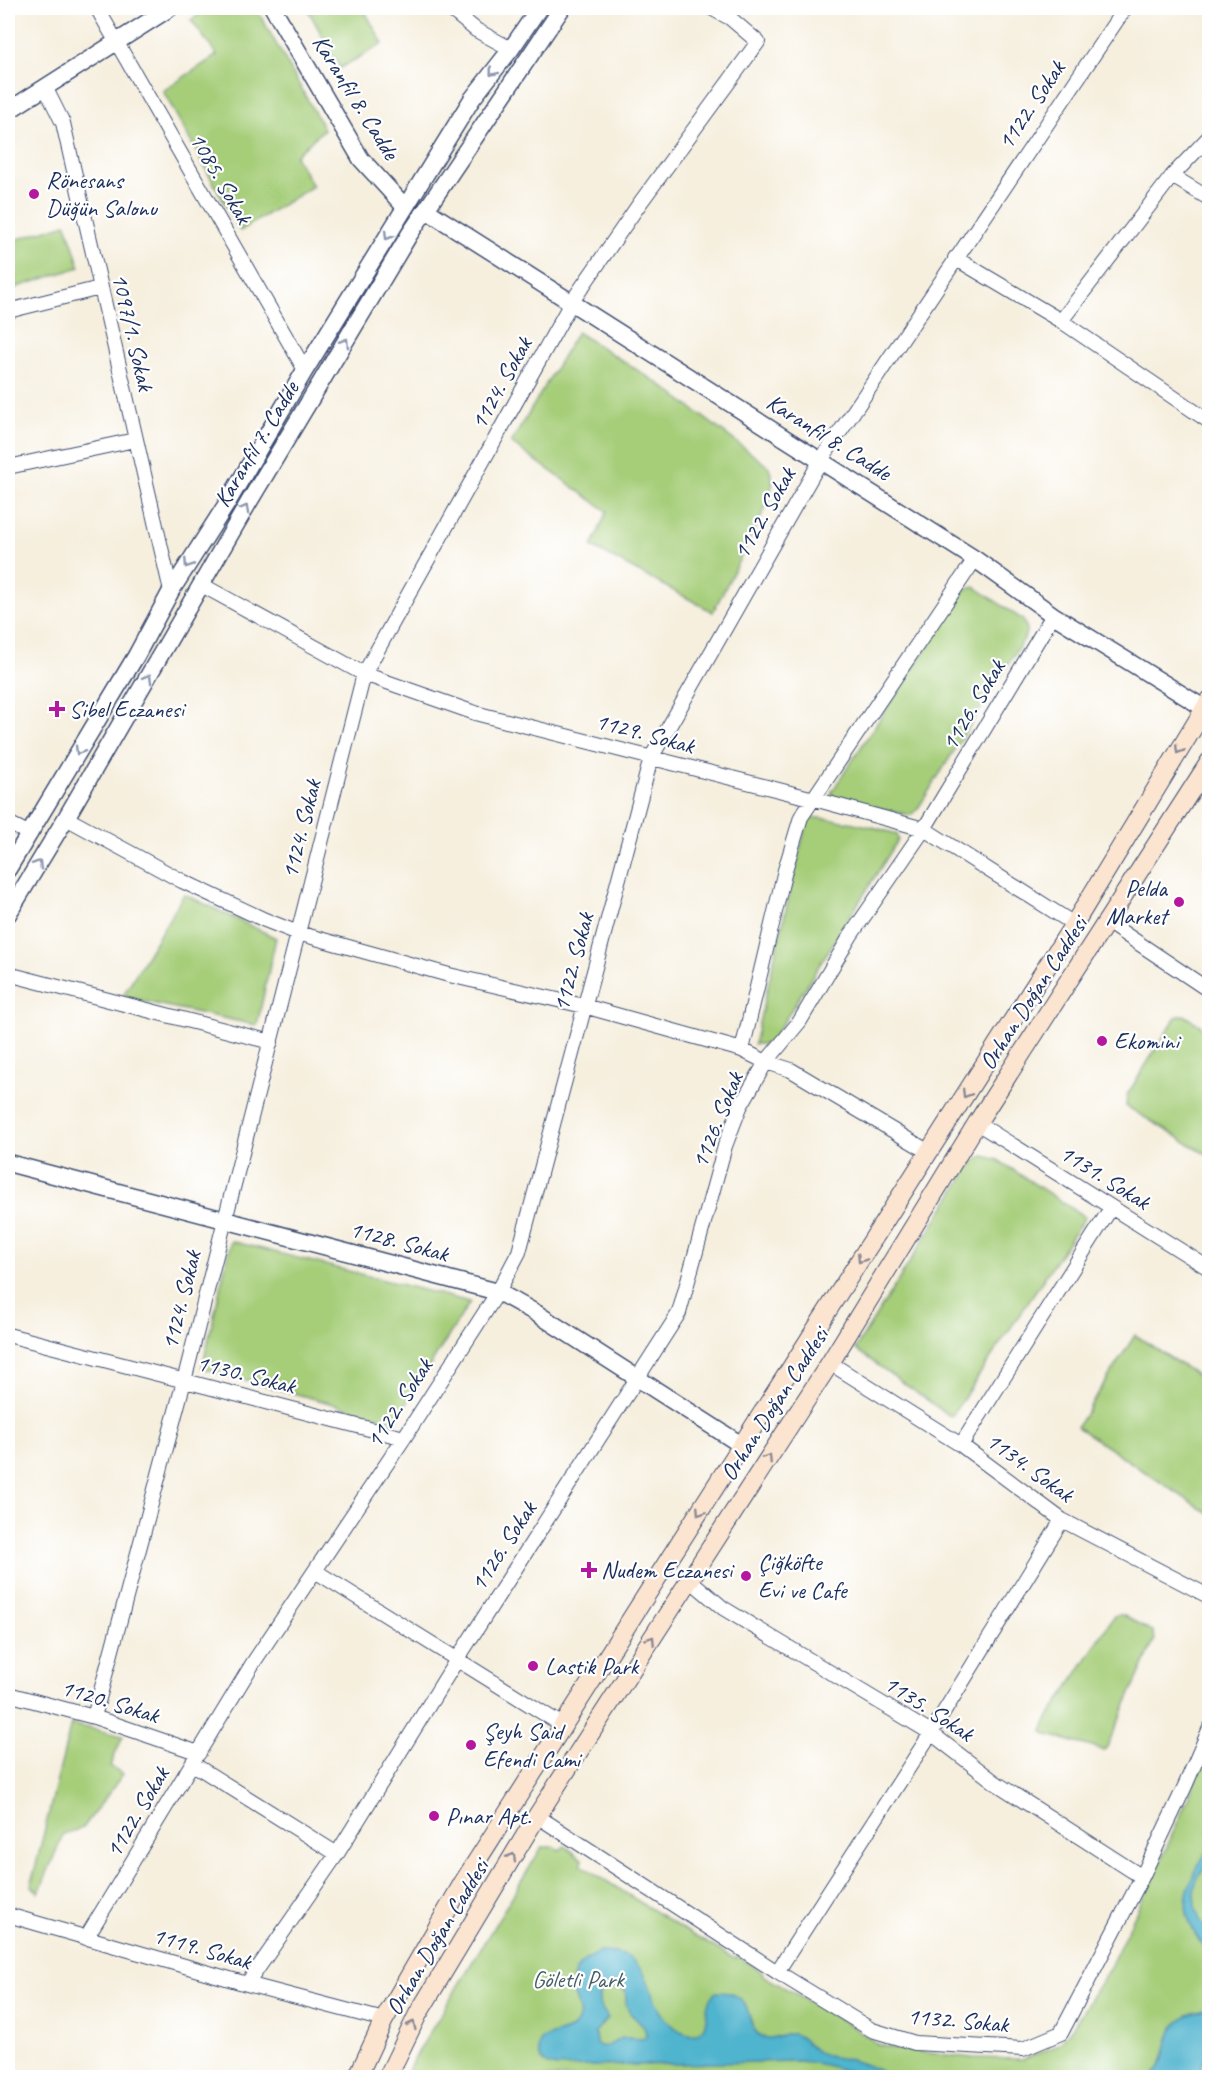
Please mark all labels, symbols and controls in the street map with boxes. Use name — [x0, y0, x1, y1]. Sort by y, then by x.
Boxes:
street label: Karanfil 8. Cadde — [306, 29, 407, 167]
street label: 1122. Sokak — [990, 53, 1073, 155]
one-way arrow — [489, 65, 500, 76]
street label: 1085. Sokak — [183, 127, 260, 231]
place label: Rönesans Düğün Salonu — [46, 165, 159, 223]
marker: Rönesans Düğün Salonu — [27, 187, 41, 201]
one-way arrow — [383, 230, 395, 240]
street label: 1097/1. Sokak — [105, 270, 162, 396]
street label: 1124. Sokak — [463, 330, 540, 434]
one-way arrow — [338, 338, 349, 348]
street label: Karanfil 7. Cadde — [207, 374, 306, 512]
street label: Karanfil 8. Cadde — [761, 387, 899, 488]
street label: 1122. Sokak — [726, 460, 803, 564]
one-way arrow — [238, 505, 249, 515]
one-way arrow — [183, 558, 195, 568]
street label: 1126. Sokak — [934, 652, 1013, 756]
one-way arrow — [140, 674, 152, 684]
place label: Sibel Eczanesi — [69, 694, 187, 724]
marker: Sibel Eczanesi — [50, 702, 64, 716]
street label: 1129. Sokak — [592, 705, 700, 761]
one-way arrow — [1175, 744, 1186, 754]
one-way arrow — [75, 745, 87, 755]
street label: 1124. Sokak — [274, 774, 328, 882]
one-way arrow — [30, 860, 42, 870]
place label: Pelda Market — [1106, 873, 1170, 931]
marker: Pelda Market — [1172, 895, 1186, 909]
street label: 1122. Sokak — [545, 907, 601, 1015]
street label: Orhan Doğan Caddesi — [972, 909, 1095, 1075]
place label: Ekomini — [1114, 1026, 1182, 1056]
marker: Ekomini — [1095, 1034, 1109, 1048]
street label: 1126. Sokak — [684, 1066, 751, 1172]
one-way arrow — [962, 1087, 973, 1098]
street label: 1131. Sokak — [1054, 1138, 1158, 1218]
street label: 1128. Sokak — [346, 1213, 454, 1269]
street label: 1124. Sokak — [154, 1245, 208, 1353]
one-way arrow — [857, 1252, 868, 1263]
street label: Orhan Doğan Caddesi — [713, 1320, 836, 1486]
street label: 1130. Sokak — [193, 1347, 301, 1401]
street label: 1122. Sokak — [359, 1351, 440, 1453]
street label: 1134. Sokak — [980, 1425, 1081, 1510]
one-way arrow — [761, 1454, 772, 1465]
street label: 1126. Sokak — [463, 1494, 544, 1596]
one-way arrow — [696, 1505, 707, 1516]
place label: Çiğköfte Evi ve Cafe — [758, 1547, 849, 1605]
place label: Nudem Eczanesi — [601, 1555, 735, 1585]
marker: Nudem Eczanesi — [582, 1563, 596, 1577]
marker: Çiğköfte Evi ve Cafe — [739, 1569, 753, 1583]
one-way arrow — [644, 1636, 655, 1647]
place label: Lastik Park — [545, 1651, 641, 1681]
marker: Lastik Park — [526, 1659, 540, 1673]
street label: 1135. Sokak — [879, 1668, 981, 1749]
street label: 1120. Sokak — [57, 1672, 165, 1731]
place label: Şeyh Said Efendi Cami — [483, 1716, 583, 1774]
marker: Şeyh Said Efendi Cami — [464, 1738, 478, 1752]
street label: 1122. Sokak — [98, 1759, 177, 1863]
place label: Pınar Apt. — [446, 1801, 531, 1831]
marker: Pınar Apt. — [427, 1809, 441, 1823]
street label: Orhan Doğan Caddesi — [379, 1851, 497, 2020]
one-way arrow — [505, 1853, 517, 1863]
street label: 1119. Sokak — [149, 1920, 257, 1977]
park label: Göletli Park — [532, 1964, 626, 1994]
street label: 1132. Sokak — [906, 2001, 1012, 2040]
one-way arrow — [405, 2020, 417, 2031]

